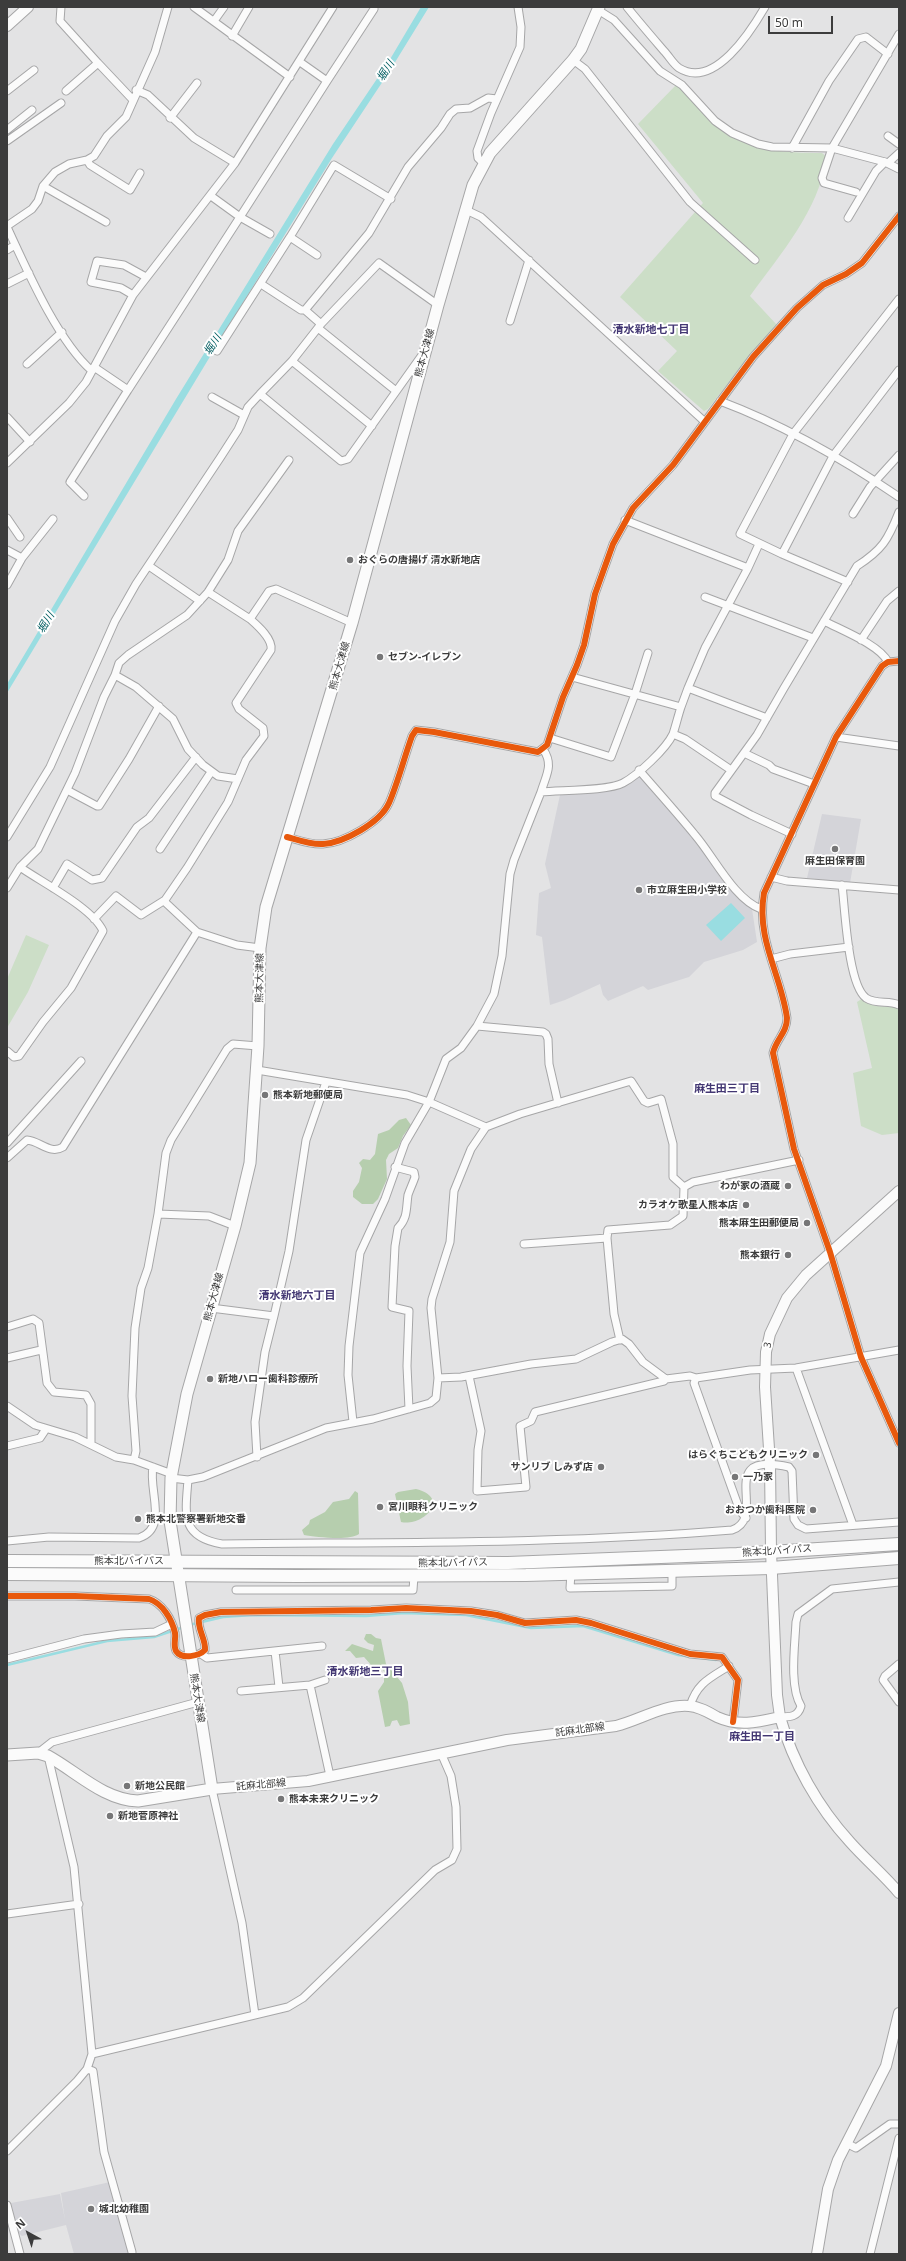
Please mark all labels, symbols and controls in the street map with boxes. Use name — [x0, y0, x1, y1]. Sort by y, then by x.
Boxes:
scale bar — [770, 8, 835, 34]
text: 50 m — [775, 14, 803, 31]
water label: 堀川 — [375, 58, 397, 84]
district label: 清水新地七丁目 — [613, 323, 689, 337]
street label: 熊本大津線 — [413, 327, 437, 379]
water label: 堀川 — [202, 332, 224, 358]
place label: おぐらの唐揚げ 清水新地店 — [358, 554, 481, 566]
marker: おぐらの唐揚げ 清水新地店 — [345, 555, 355, 565]
water label: 堀川 — [35, 610, 57, 636]
street label: 熊本大津線 — [327, 640, 353, 692]
place label: セブン-イレブン — [388, 651, 461, 663]
marker: セブン-イレブン — [375, 652, 385, 662]
marker: 麻生田保育園 — [830, 844, 840, 854]
place label: 麻生田保育園 — [805, 855, 865, 867]
place label: 市立麻生田小学校 — [647, 884, 727, 896]
marker: 市立麻生田小学校 — [634, 885, 644, 895]
street label: 熊本大津線 — [254, 953, 266, 1003]
district label: 麻生田三丁目 — [694, 1082, 760, 1096]
place label: 熊本新地郵便局 — [273, 1089, 343, 1101]
marker: 熊本新地郵便局 — [260, 1090, 270, 1100]
place label: わが家の酒蔵 — [720, 1180, 780, 1192]
marker: わが家の酒蔵 — [783, 1181, 793, 1191]
place label: カラオケ歌星人熊本店 — [638, 1199, 738, 1211]
marker: カラオケ歌星人熊本店 — [741, 1200, 751, 1210]
place label: 熊本麻生田郵便局 — [719, 1217, 799, 1229]
marker: 熊本麻生田郵便局 — [802, 1218, 812, 1228]
place label: 熊本銀行 — [740, 1249, 780, 1261]
marker: 熊本銀行 — [783, 1250, 793, 1260]
street label: 熊本大津線 — [202, 1271, 226, 1323]
district label: 清水新地六丁目 — [259, 1289, 335, 1303]
street label: 3 — [762, 1341, 774, 1349]
place label: 新地ハロー歯科診療所 — [218, 1373, 318, 1385]
marker: 新地ハロー歯科診療所 — [205, 1374, 215, 1384]
place label: はらぐちこどもクリニック — [688, 1449, 808, 1461]
marker: はらぐちこどもクリニック — [811, 1450, 821, 1460]
place label: サンリブ しみず店 — [510, 1461, 593, 1473]
marker: サンリブ しみず店 — [596, 1462, 606, 1472]
place label: 一乃家 — [743, 1471, 773, 1483]
marker: 一乃家 — [730, 1472, 740, 1482]
place label: 宮川眼科クリニック — [388, 1501, 478, 1513]
marker: 宮川眼科クリニック — [375, 1502, 385, 1512]
place label: おおつか歯科医院 — [725, 1504, 805, 1516]
marker: おおつか歯科医院 — [808, 1505, 818, 1515]
place label: 熊本北警察署新地交番 — [146, 1513, 246, 1525]
marker: 熊本北警察署新地交番 — [133, 1514, 143, 1524]
street label: 熊本北バイパス — [742, 1543, 812, 1559]
street label: 熊本北バイパス — [94, 1555, 164, 1567]
street label: 熊本北バイパス — [418, 1556, 488, 1570]
district label: 清水新地三丁目 — [327, 1665, 403, 1679]
street label: 熊本大津線 — [187, 1672, 207, 1724]
street label: 託麻北部線 — [554, 1721, 606, 1739]
district label: 麻生田一丁目 — [729, 1730, 795, 1744]
street label: 託麻北部線 — [236, 1777, 286, 1793]
place label: 新地公民館 — [135, 1780, 185, 1792]
marker: 新地公民館 — [122, 1781, 132, 1791]
place label: 熊本未来クリニック — [289, 1793, 379, 1805]
marker: 熊本未来クリニック — [276, 1794, 286, 1804]
place label: 新地菅原神社 — [118, 1810, 178, 1822]
marker: 新地菅原神社 — [105, 1811, 115, 1821]
place label: 城北幼稚園 — [99, 2203, 149, 2215]
marker: 城北幼稚園 — [86, 2204, 96, 2214]
north arrow — [8, 2213, 48, 2253]
text: N — [12, 2215, 28, 2232]

